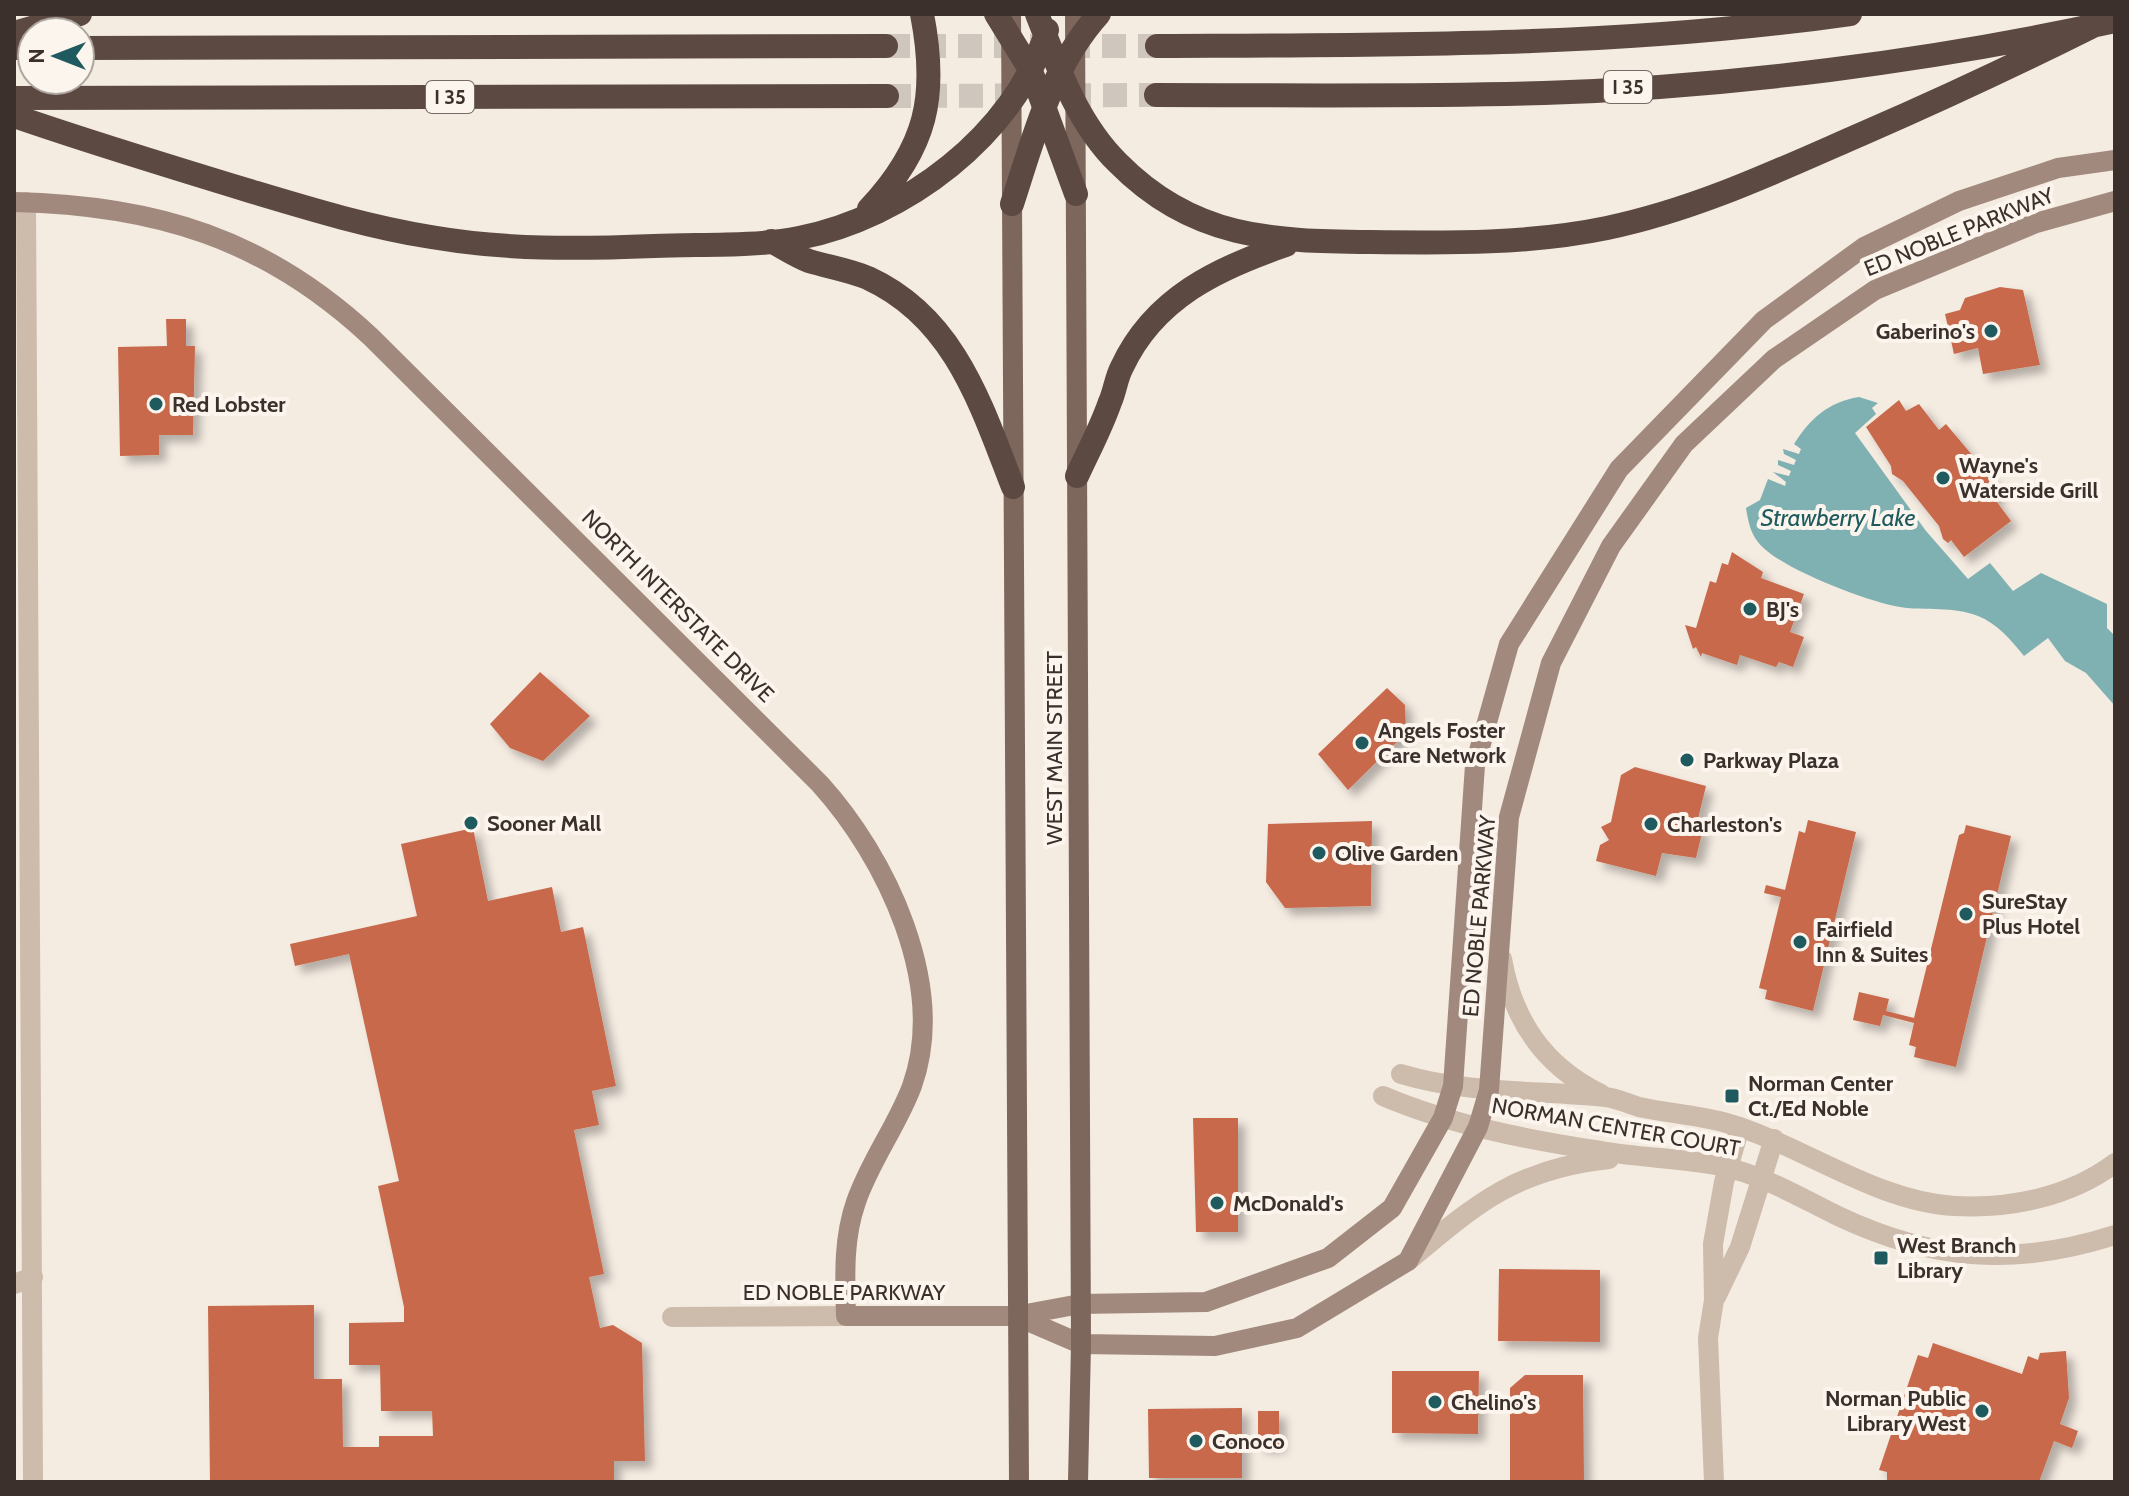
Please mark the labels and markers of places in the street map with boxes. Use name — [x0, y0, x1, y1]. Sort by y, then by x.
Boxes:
place label: Gaberino's — [1876, 318, 1975, 345]
marker: Gaberino's — [1982, 322, 2000, 340]
place label: Red Lobster — [172, 391, 286, 418]
marker: Red Lobster — [147, 395, 165, 413]
place label: Wayne's Waterside Grill — [1959, 452, 2099, 504]
marker: Wayne's Waterside Grill — [1934, 469, 1952, 487]
place label: BJ's — [1766, 596, 1799, 623]
marker: BJ's — [1741, 600, 1759, 618]
place label: Angels Foster Care Network — [1378, 717, 1506, 769]
marker: Angels Foster Care Network — [1353, 734, 1371, 752]
place label: Parkway Plaza — [1703, 747, 1839, 774]
marker: Parkway Plaza — [1678, 751, 1696, 769]
place label: Sooner Mall — [487, 810, 601, 837]
place label: Charleston's — [1667, 811, 1782, 838]
marker: Sooner Mall — [462, 814, 480, 832]
marker: Charleston's — [1642, 815, 1660, 833]
place label: Olive Garden — [1335, 840, 1458, 867]
marker: Olive Garden — [1310, 844, 1328, 862]
place label: SureStay Plus Hotel — [1982, 888, 2080, 940]
marker: SureStay Plus Hotel — [1957, 905, 1975, 923]
place label: Fairfield Inn & Suites — [1816, 916, 1928, 968]
marker: Fairfield Inn & Suites — [1791, 933, 1809, 951]
place label: Norman Center Ct./Ed Noble — [1748, 1070, 1894, 1122]
marker: Norman Center Ct./Ed Noble — [1723, 1087, 1741, 1105]
place label: McDonald's — [1233, 1190, 1344, 1217]
marker: McDonald's — [1208, 1194, 1226, 1212]
place label: West Branch Library — [1897, 1232, 2016, 1284]
marker: West Branch Library — [1872, 1249, 1890, 1267]
place label: Norman Public Library West — [1825, 1385, 1966, 1437]
place label: Chelino's — [1451, 1389, 1536, 1416]
marker: Chelino's — [1426, 1393, 1444, 1411]
marker: Norman Public Library West — [1973, 1402, 1991, 1420]
place label: Conoco — [1212, 1428, 1285, 1455]
marker: Conoco — [1187, 1432, 1205, 1450]

